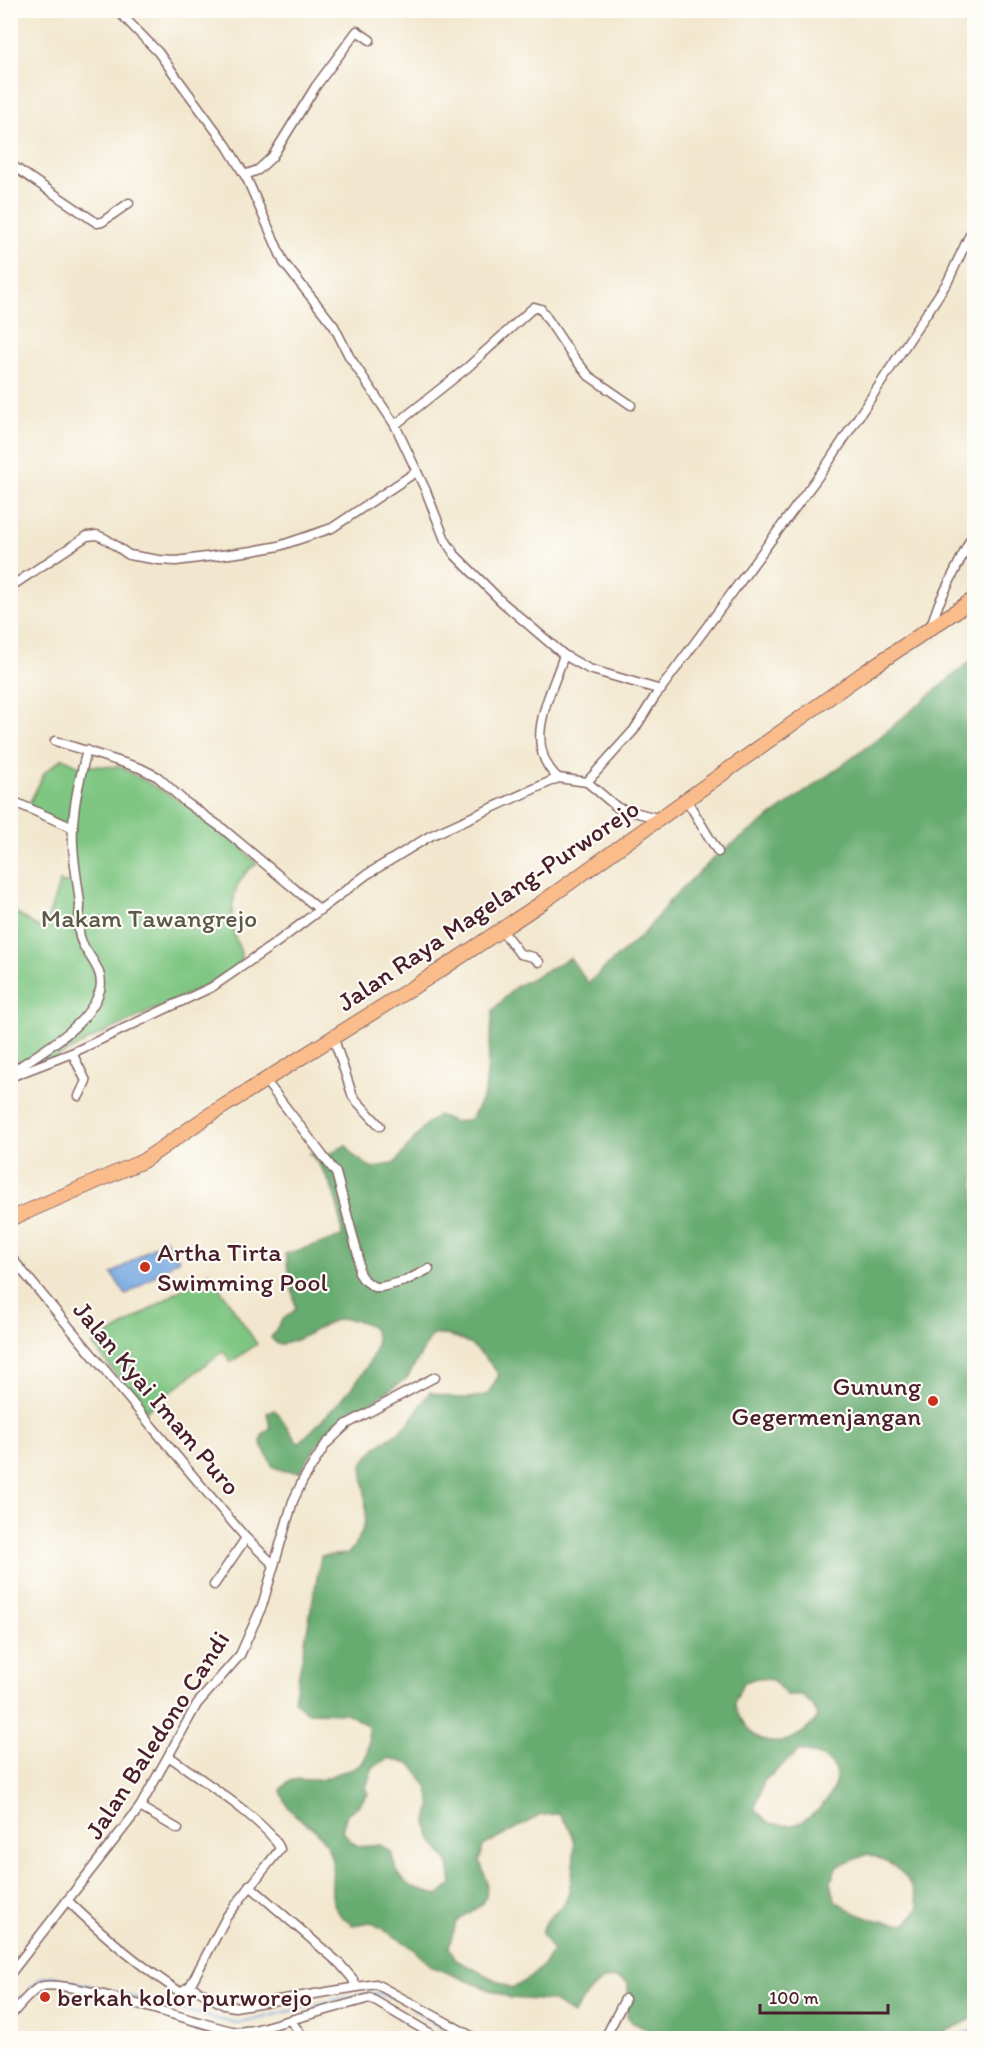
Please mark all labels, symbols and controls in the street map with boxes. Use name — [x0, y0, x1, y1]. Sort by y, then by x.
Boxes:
street label: Jalan Raya Magelang-Purworejo — [331, 792, 645, 1018]
park label: Makam Tawangrejo — [41, 902, 257, 934]
place label: Artha Tirta Swimming Pool — [157, 1236, 328, 1298]
marker: Artha Tirta Swimming Pool — [138, 1260, 152, 1274]
street label: Jalan Kyai Imam Puro — [66, 1294, 248, 1502]
place label: Gunung Gegermenjangan — [731, 1370, 922, 1432]
marker: Gunung Gegermenjangan — [926, 1394, 940, 1408]
street label: Jalan Baledono Candi — [78, 1625, 236, 1845]
scale bar — [760, 1977, 888, 2015]
place label: berkah kolor purworejo — [57, 1981, 312, 2013]
text: 100 m — [769, 1987, 819, 2009]
marker: berkah kolor purworejo — [38, 1990, 52, 2004]

